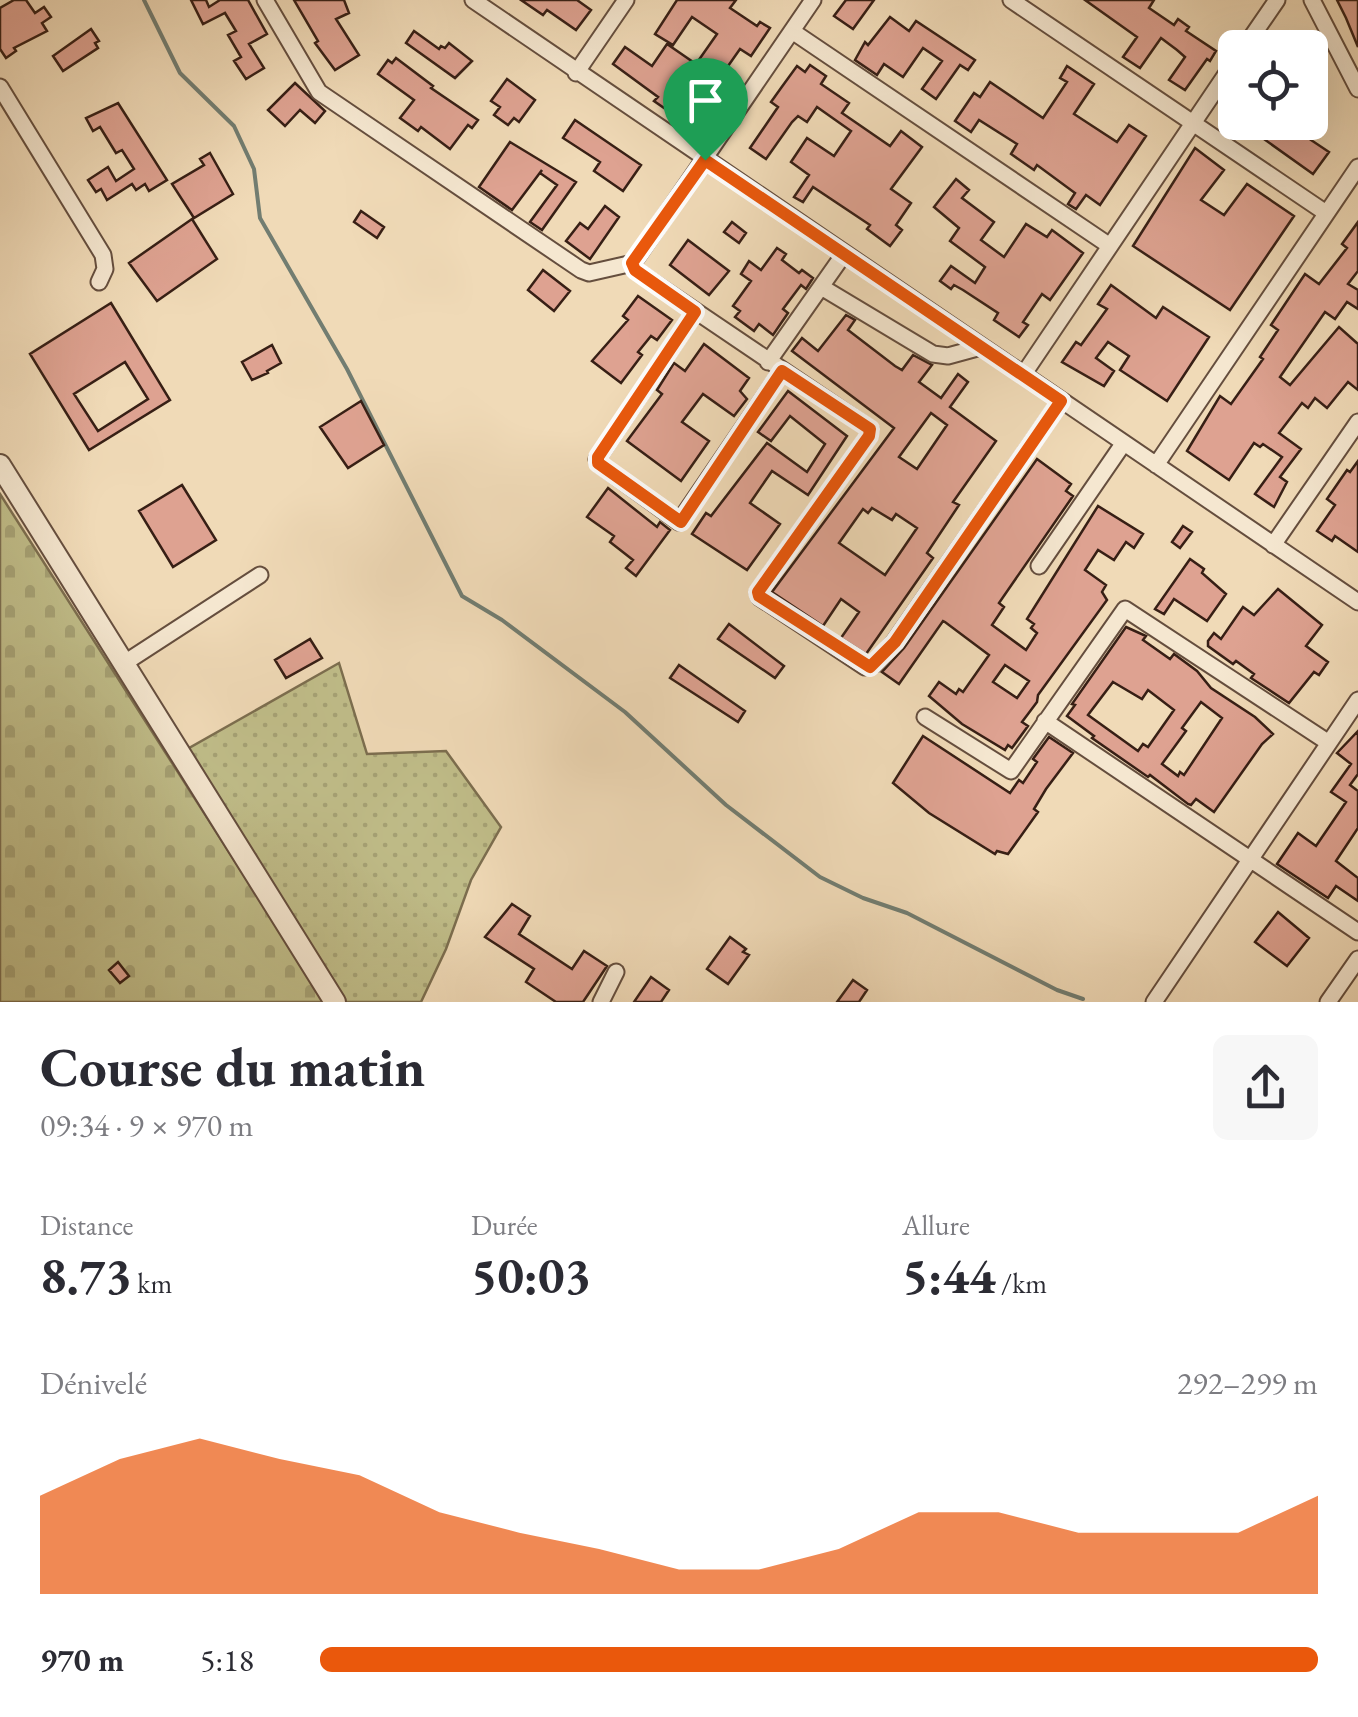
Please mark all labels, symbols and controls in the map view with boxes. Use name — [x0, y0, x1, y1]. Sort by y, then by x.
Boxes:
map controls — [1218, 30, 1328, 140]
button: locate — [1218, 30, 1328, 140]
pin — [663, 58, 748, 161]
icon: arrive — [678, 73, 733, 128]
text: Course du matin — [40, 1031, 425, 1102]
button: share — [1213, 1035, 1318, 1140]
text: 09:34 · 9 × 970 m — [40, 1104, 253, 1146]
text: Distance — [40, 1207, 134, 1243]
text: Durée — [471, 1207, 538, 1243]
text: Allure — [902, 1207, 970, 1243]
text: 8.73 — [40, 1243, 132, 1308]
text: 50:03 — [471, 1243, 591, 1308]
text: 5:44 — [902, 1243, 995, 1308]
text: km — [132, 1265, 172, 1301]
text: /km — [995, 1265, 1047, 1301]
text: Dénivelé — [40, 1362, 147, 1404]
text: 292–299 m — [1177, 1362, 1318, 1404]
text: 970 m — [40, 1639, 124, 1681]
text: 5:18 — [200, 1639, 254, 1681]

